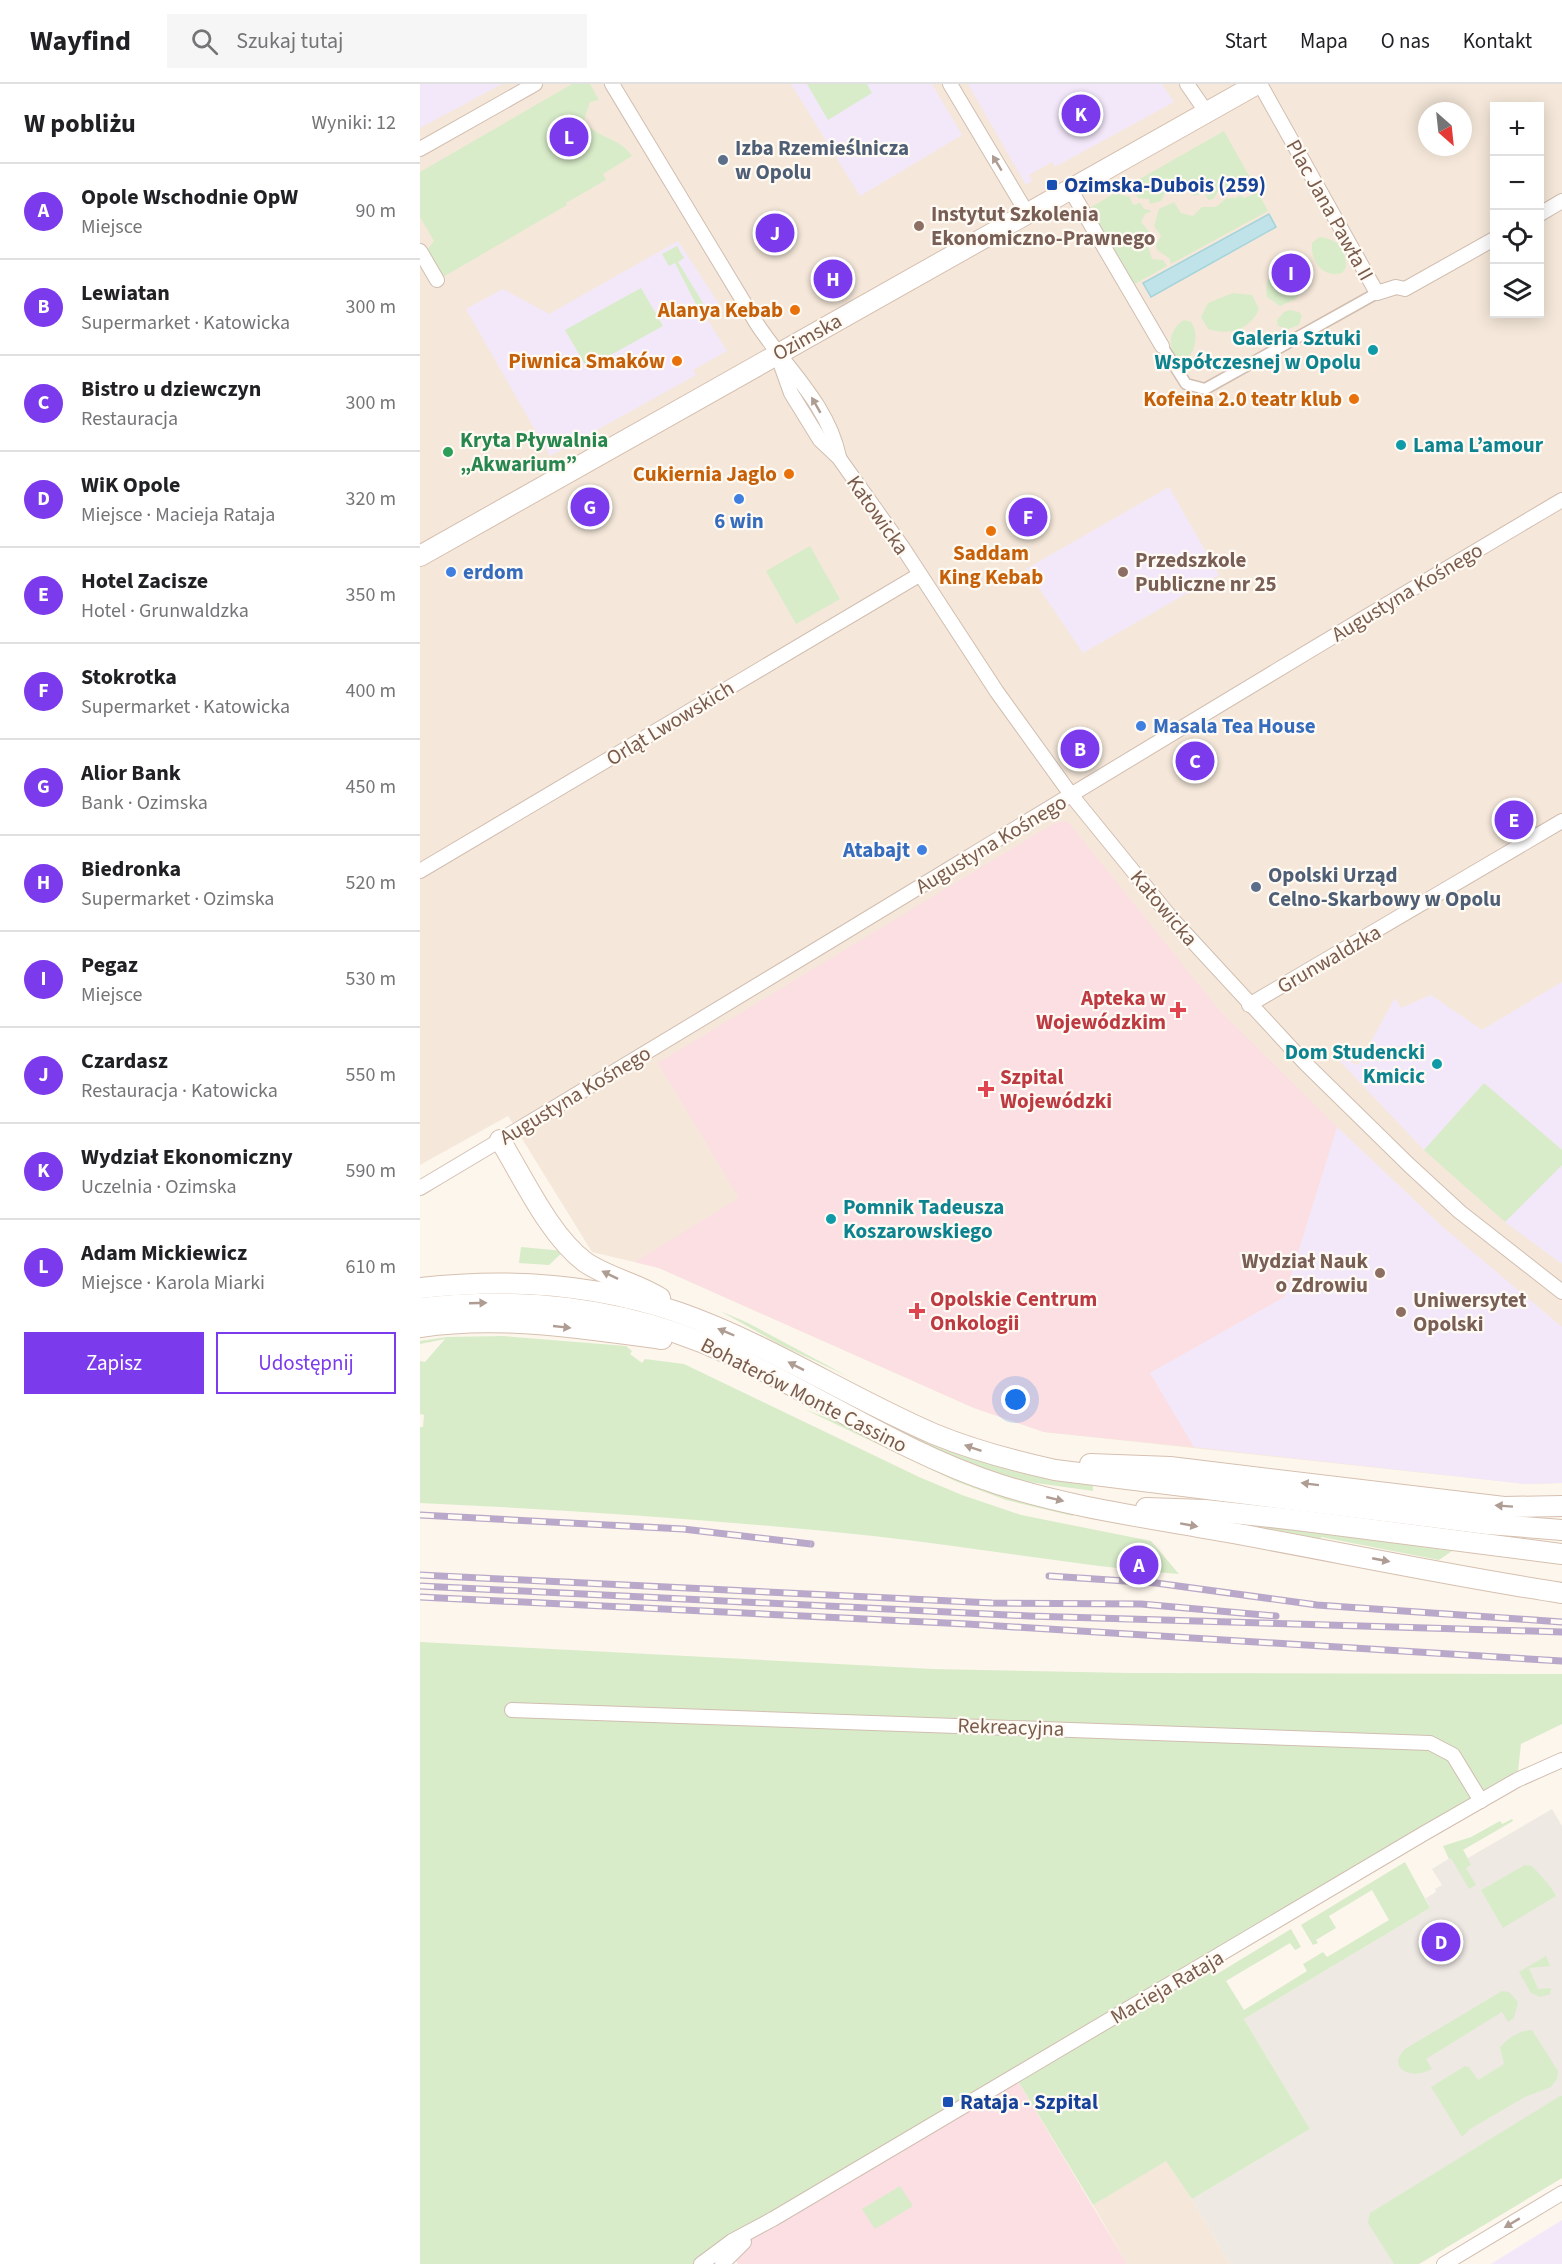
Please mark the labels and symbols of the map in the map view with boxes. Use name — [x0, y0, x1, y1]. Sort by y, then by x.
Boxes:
pin: K — [1062, 92, 1100, 136]
north arrow — [1418, 102, 1472, 156]
pin: L — [550, 115, 588, 160]
place label: Izba Rzemieślnicza w Opolu — [735, 133, 909, 187]
street label: Plac Jana Pawła II — [1281, 135, 1379, 285]
marker: Izba Rzemieślnicza w Opolu — [716, 153, 730, 167]
one-way arrow — [992, 155, 1003, 171]
place label: Ozimska-Dubois (259) — [1064, 170, 1266, 200]
marker: Ozimska-Dubois (259) — [1045, 178, 1059, 192]
place label: Instytut Szkolenia Ekonomiczno-Prawnego — [931, 199, 1156, 253]
pin: J — [756, 210, 794, 256]
marker: Instytut Szkolenia Ekonomiczno-Prawnego — [912, 219, 926, 233]
pin: I — [1272, 250, 1310, 296]
pin: H — [814, 256, 852, 302]
place label: Alanya Kebab — [657, 295, 783, 325]
marker: Alanya Kebab — [788, 303, 802, 317]
street label: Ozimska — [767, 306, 847, 368]
place label: Galeria Sztuki Współczesnej w Opolu — [1155, 323, 1361, 377]
marker: Galeria Sztuki Współczesnej w Opolu — [1366, 343, 1380, 357]
place label: Piwnica Smaków — [508, 346, 665, 376]
marker: Piwnica Smaków — [670, 354, 684, 368]
place label: Kofeina 2.0 teatr klub — [1143, 384, 1342, 414]
marker: Kofeina 2.0 teatr klub — [1347, 392, 1361, 406]
one-way arrow — [811, 397, 822, 413]
place label: Kryta Pływalnia „Akwarium” — [460, 425, 608, 479]
place label: Lama L’amour — [1413, 430, 1544, 460]
marker: Lama L’amour — [1394, 438, 1408, 452]
marker: Kryta Pływalnia „Akwarium” — [441, 445, 455, 459]
place label: Cukiernia Jaglo — [633, 459, 777, 489]
marker: Cukiernia Jaglo — [782, 467, 796, 481]
street label: Katowicka — [840, 469, 916, 561]
pin: G — [570, 484, 610, 530]
marker: 6 win — [732, 492, 746, 506]
pin: F — [1008, 494, 1048, 540]
place label: 6 win — [714, 506, 764, 536]
marker: Saddam King Kebab — [984, 524, 998, 538]
street label: Augustyna Kośnego — [1326, 535, 1488, 649]
place label: Saddam King Kebab — [939, 538, 1043, 592]
place label: Przedszkole Publiczne nr 25 — [1135, 545, 1277, 599]
place label: erdom — [463, 557, 524, 587]
marker: erdom — [444, 565, 458, 579]
marker: Przedszkole Publiczne nr 25 — [1116, 565, 1130, 579]
street label: Orląt Lwowskich — [600, 673, 740, 773]
place label: Masala Tea House — [1153, 711, 1316, 741]
marker: Masala Tea House — [1134, 719, 1148, 733]
pin: B — [1060, 726, 1100, 772]
pin: C — [1176, 738, 1214, 784]
street label: Augustyna Kośnego — [910, 787, 1072, 901]
pin: E — [1494, 798, 1534, 842]
place label: Atabajt — [842, 835, 910, 865]
marker: Atabajt — [915, 843, 929, 857]
place label: Opolski Urząd Celno-Skarbowy w Opolu — [1268, 860, 1501, 914]
street label: Katowicka — [1123, 863, 1205, 953]
marker: Opolski Urząd Celno-Skarbowy w Opolu — [1249, 880, 1263, 894]
street label: Grunwaldzka — [1272, 917, 1386, 1001]
place label: Apteka w Wojewódzkim — [1036, 983, 1166, 1037]
marker: Apteka w Wojewódzkim — [1171, 1003, 1185, 1017]
place label: Dom Studencki Kmicic — [1285, 1037, 1425, 1091]
street label: Augustyna Kośnego — [494, 1038, 656, 1152]
marker: Dom Studencki Kmicic — [1430, 1057, 1444, 1071]
place label: Szpital Wojewódzki — [1000, 1062, 1112, 1116]
marker: Szpital Wojewódzki — [977, 1080, 995, 1098]
place label: Pomnik Tadeusza Koszarowskiego — [843, 1192, 1004, 1246]
marker: Pomnik Tadeusza Koszarowskiego — [824, 1212, 838, 1226]
place label: Wydział Nauk o Zdrowiu — [1241, 1246, 1368, 1300]
marker: Wydział Nauk o Zdrowiu — [1373, 1266, 1387, 1280]
one-way arrow — [601, 1270, 618, 1280]
place label: Opolskie Centrum Onkologii — [930, 1284, 1097, 1338]
place label: Uniwersytet Opolski — [1413, 1285, 1527, 1339]
one-way arrow — [469, 1298, 488, 1308]
marker: Opolskie Centrum Onkologii — [908, 1302, 926, 1320]
marker: Uniwersytet Opolski — [1394, 1305, 1408, 1319]
one-way arrow — [553, 1322, 572, 1332]
one-way arrow — [717, 1327, 735, 1337]
street label: Bohaterów Monte Cassino — [696, 1330, 912, 1460]
one-way arrow — [788, 1361, 805, 1370]
your location — [1001, 1385, 1030, 1414]
one-way arrow — [964, 1443, 982, 1453]
one-way arrow — [1300, 1479, 1319, 1488]
one-way arrow — [1046, 1495, 1065, 1504]
one-way arrow — [1494, 1501, 1513, 1511]
one-way arrow — [1179, 1521, 1198, 1530]
pin: A — [1120, 1542, 1158, 1588]
one-way arrow — [1371, 1556, 1390, 1565]
street label: Rekreacyjna — [957, 1710, 1065, 1744]
pin: D — [1422, 1920, 1460, 1964]
street label: Macieja Rataja — [1105, 1942, 1229, 2032]
place label: Rataja - Szpital — [960, 2087, 1098, 2117]
marker: Rataja - Szpital — [941, 2095, 955, 2109]
one-way arrow — [1504, 2218, 1520, 2229]

